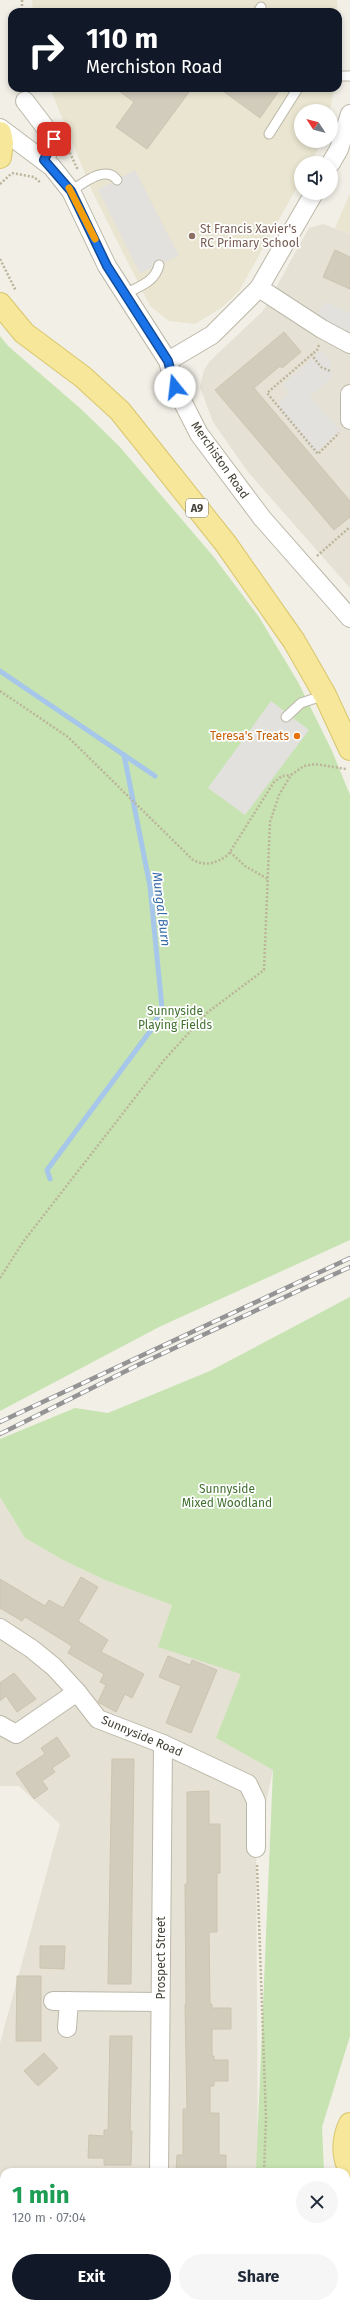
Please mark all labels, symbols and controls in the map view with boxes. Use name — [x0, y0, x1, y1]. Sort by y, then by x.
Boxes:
text: 110 m — [86, 22, 158, 55]
icon: right — [20, 24, 72, 76]
text: Merchiston Road — [86, 56, 222, 78]
north arrow — [294, 104, 338, 148]
map controls — [294, 104, 338, 200]
pin — [37, 122, 71, 156]
icon: arrive — [43, 128, 65, 150]
button: sound — [294, 156, 338, 200]
place label: St Francis Xavier's RC Primary School — [200, 222, 300, 250]
marker: St Francis Xavier's RC Primary School — [187, 231, 197, 241]
position arrow — [154, 366, 196, 408]
street label: Merchiston Road — [188, 419, 252, 501]
road number: A9 — [186, 499, 208, 517]
place label: Teresa's Treats — [210, 729, 289, 743]
marker: Teresa's Treats — [292, 731, 302, 741]
water label: Mungal Burn — [149, 871, 174, 947]
park label: Sunnyside Playing Fields — [138, 1004, 212, 1032]
park label: Sunnyside Mixed Woodland — [182, 1482, 272, 1510]
street label: Sunnyside Road — [99, 1713, 185, 1759]
street label: Prospect Street — [154, 1916, 168, 2000]
text: 1 min — [12, 2181, 70, 2209]
button: close — [296, 2181, 338, 2223]
text: 120 m · 07:04 — [12, 2210, 86, 2225]
button: Exit — [12, 2254, 171, 2300]
button: Share — [179, 2254, 338, 2300]

